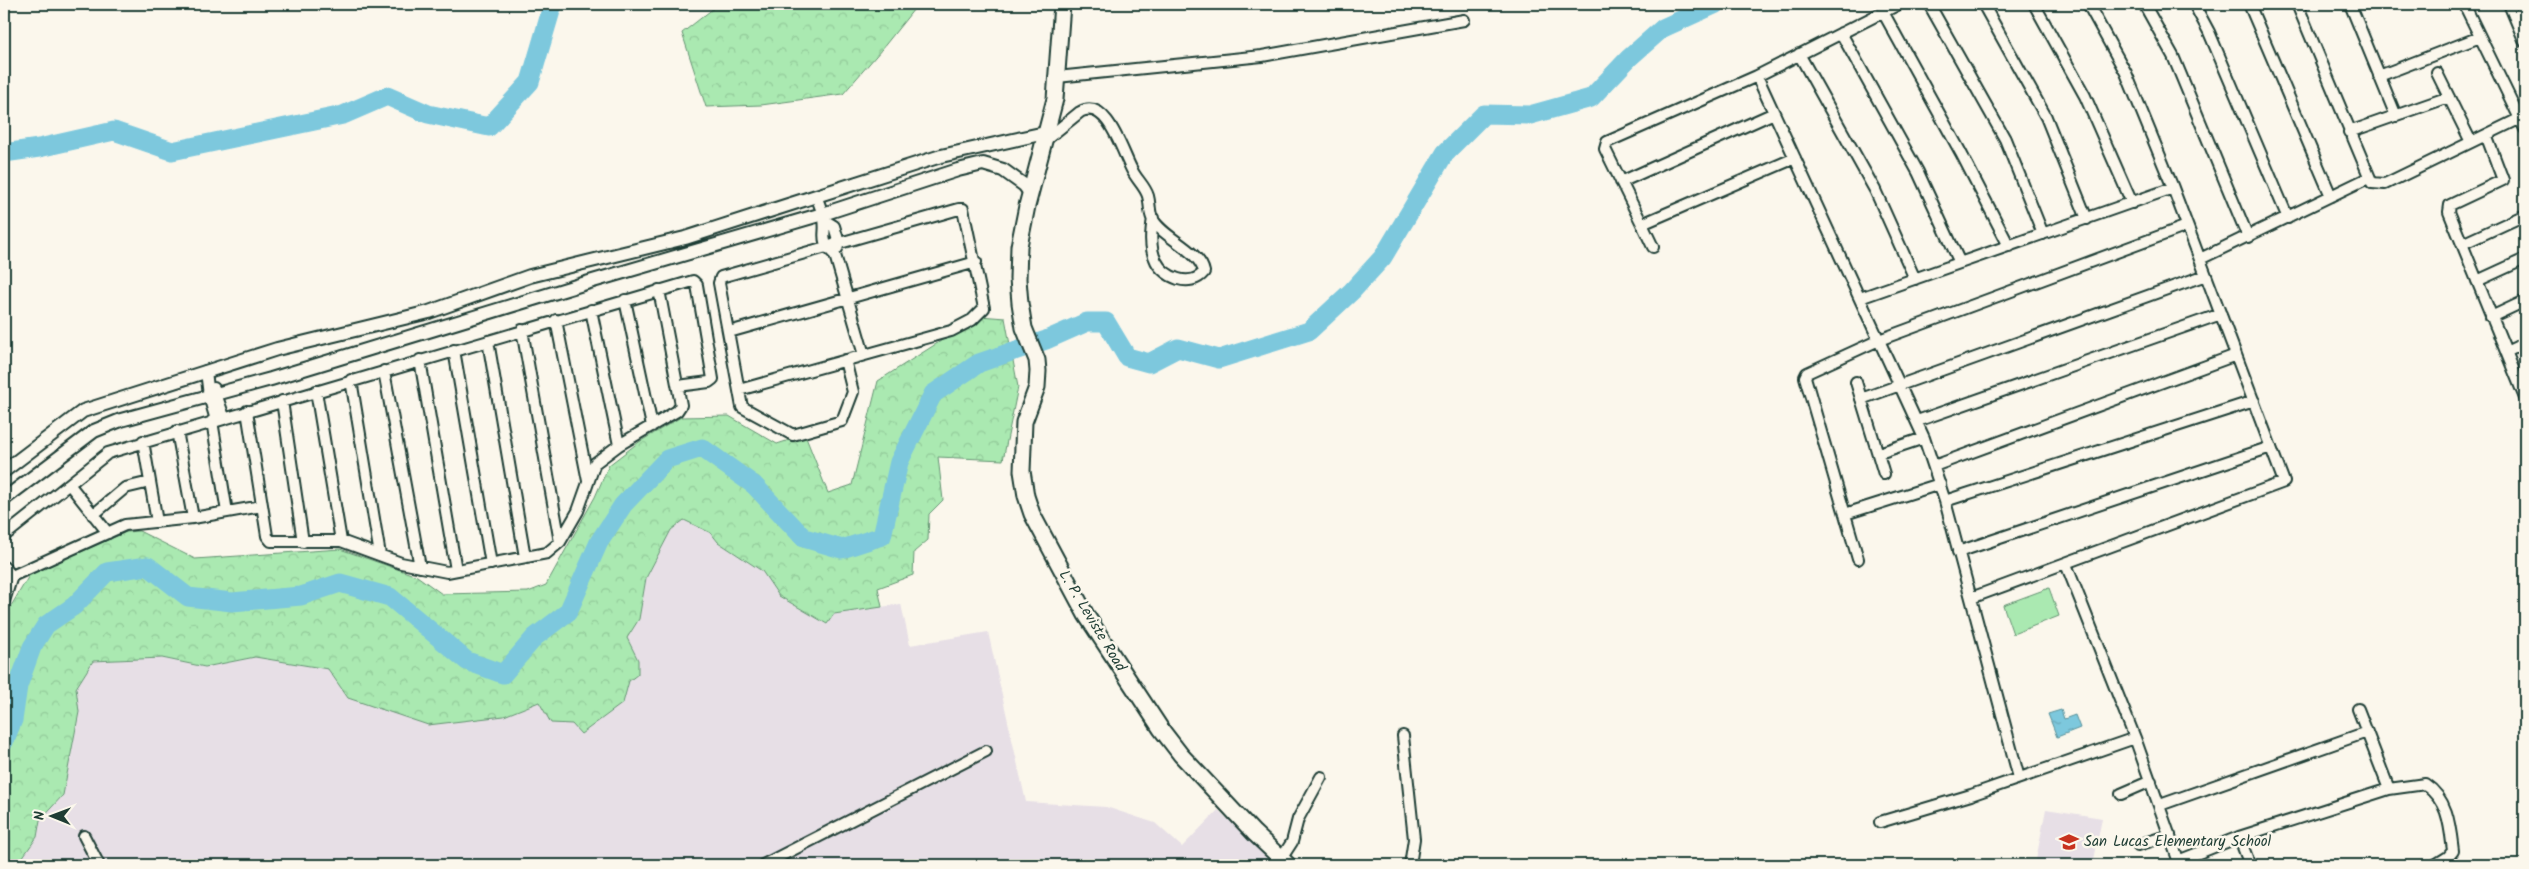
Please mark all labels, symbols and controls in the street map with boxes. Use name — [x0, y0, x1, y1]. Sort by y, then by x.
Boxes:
street label: L. P. Leviste Road — [1052, 565, 1132, 677]
north arrow — [28, 792, 78, 842]
text: N — [29, 811, 51, 820]
place label: San Lucas Elementary School — [2084, 830, 2272, 854]
school or university icon: San Lucas Elementary School — [2058, 831, 2080, 853]

